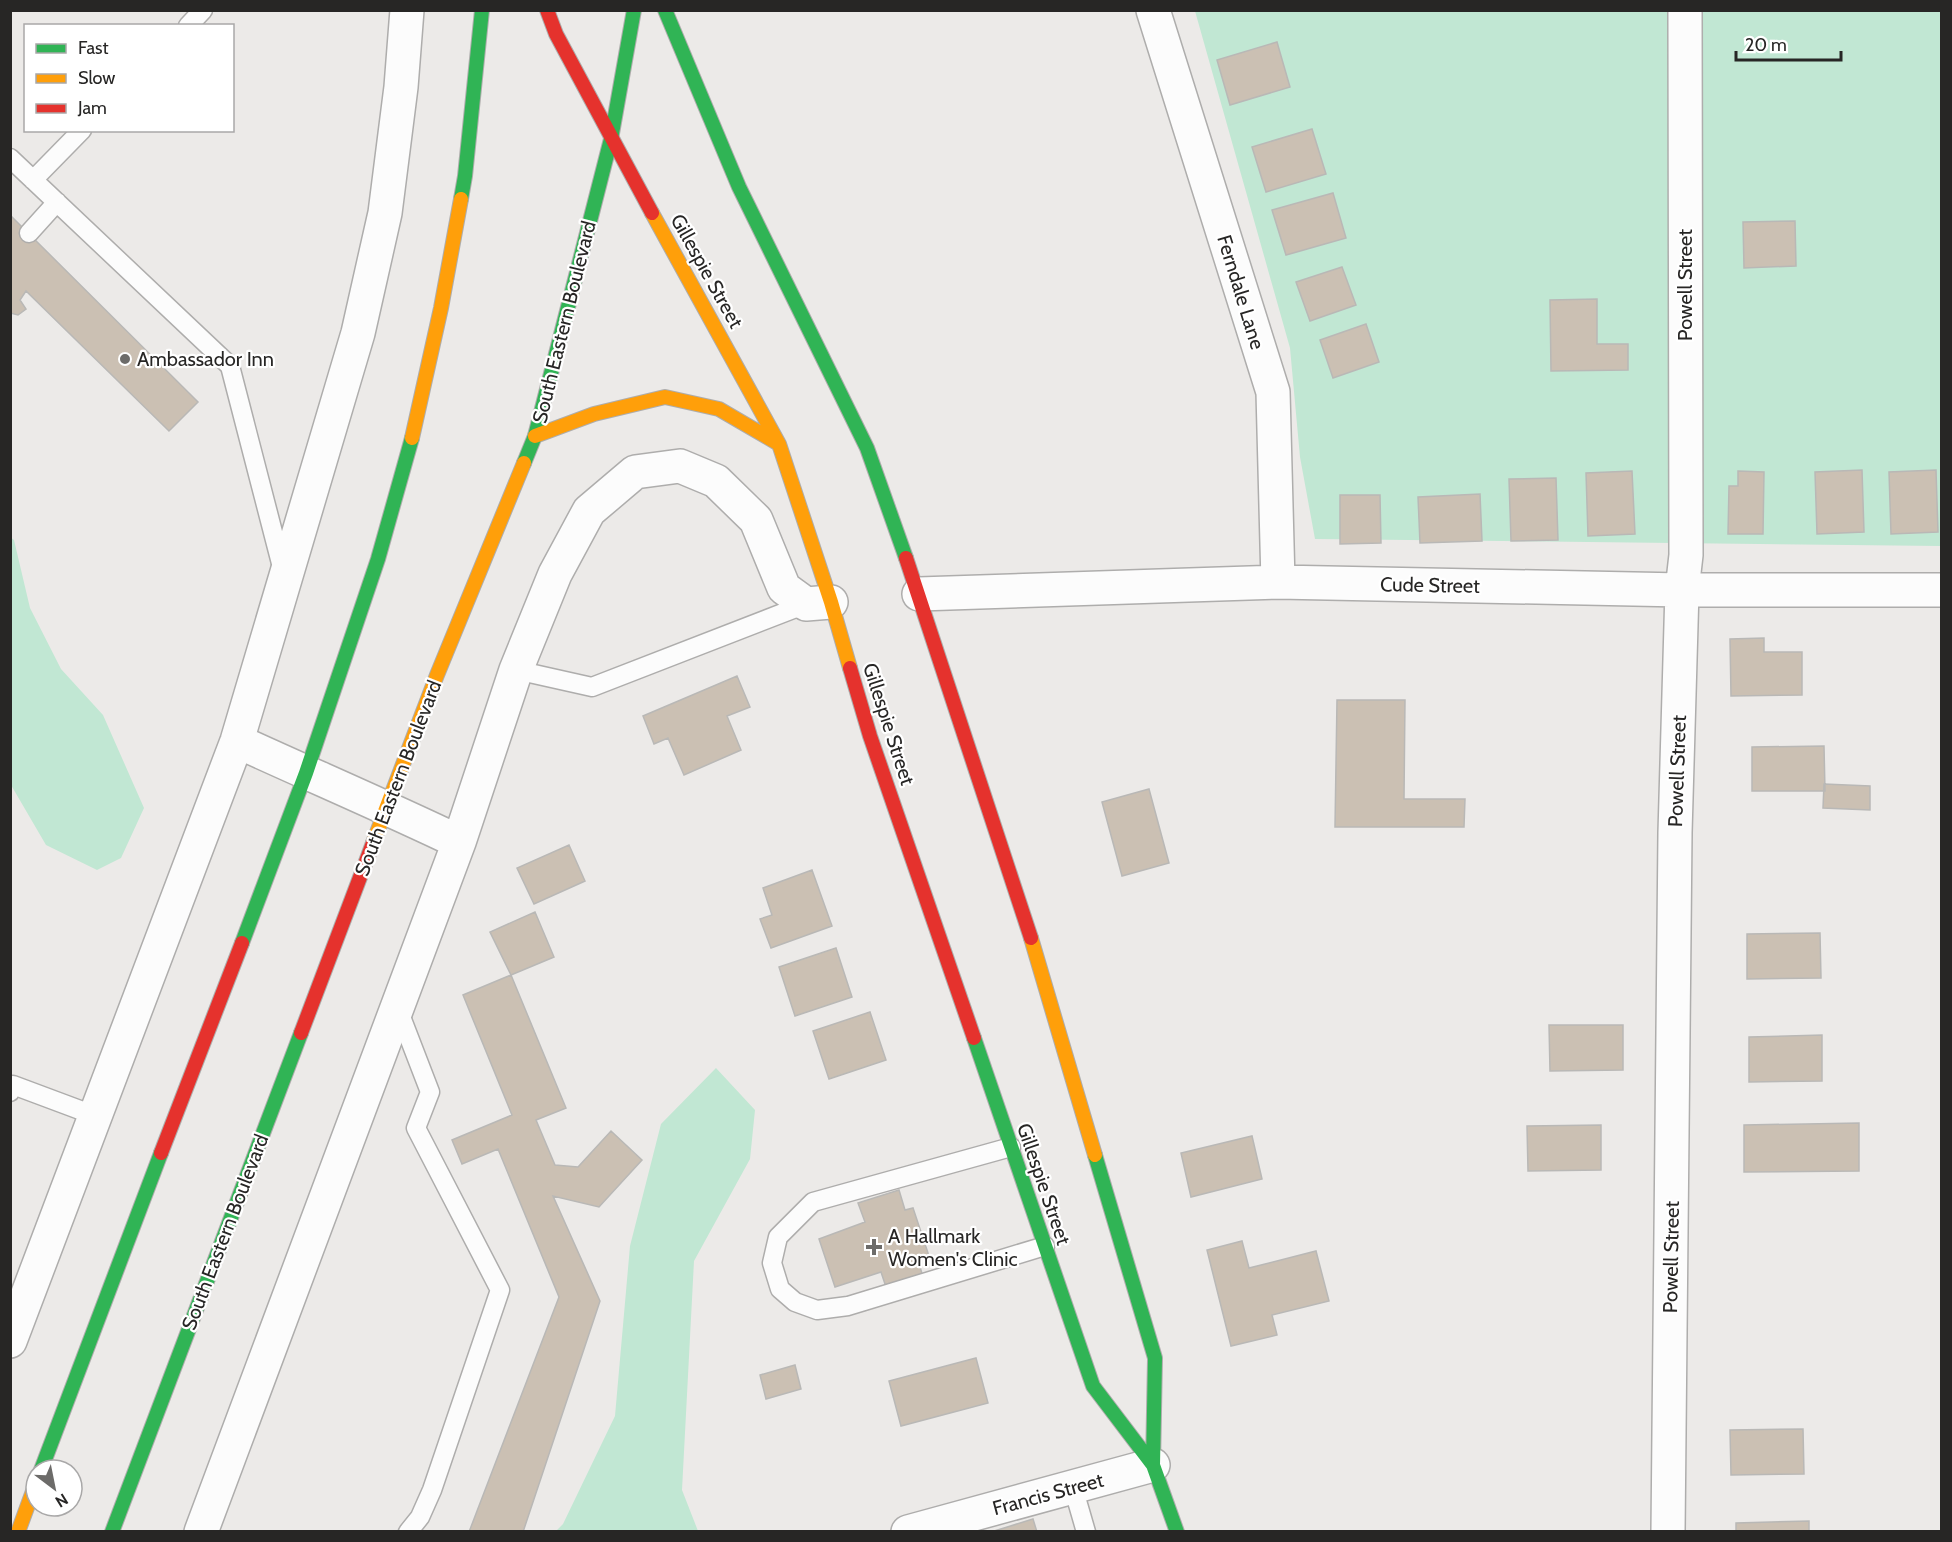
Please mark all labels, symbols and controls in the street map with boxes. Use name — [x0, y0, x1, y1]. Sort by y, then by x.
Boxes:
legend — [24, 24, 234, 132]
scale bar — [1736, 24, 1841, 62]
text: 20 m — [1745, 34, 1787, 56]
text: Fast — [78, 37, 109, 59]
text: Slow — [78, 67, 115, 89]
text: Jam — [77, 97, 107, 119]
street label: Gillespie Street — [666, 210, 748, 333]
street label: South Eastern Boulevard — [527, 218, 601, 426]
street label: Powell Street — [1673, 229, 1697, 341]
street label: Ferndale Lane — [1212, 232, 1270, 352]
place label: Ambassador Inn — [137, 347, 274, 371]
marker: Ambassador Inn — [118, 352, 132, 366]
street label: Cude Street — [1380, 572, 1480, 598]
street label: Gillespie Street — [858, 660, 920, 788]
street label: South Eastern Boulevard — [350, 677, 446, 879]
street label: Powell Street — [1663, 714, 1691, 827]
street label: Gillespie Street — [1012, 1120, 1076, 1248]
street label: South Eastern Boulevard — [177, 1131, 273, 1333]
street label: Powell Street — [1658, 1201, 1684, 1313]
place label: A Hallmark Women's Clinic — [888, 1224, 1018, 1271]
marker: A Hallmark Women's Clinic — [865, 1238, 883, 1256]
north arrow — [24, 1458, 84, 1518]
street label: Francis Street — [990, 1468, 1106, 1520]
text: N — [52, 1489, 72, 1511]

